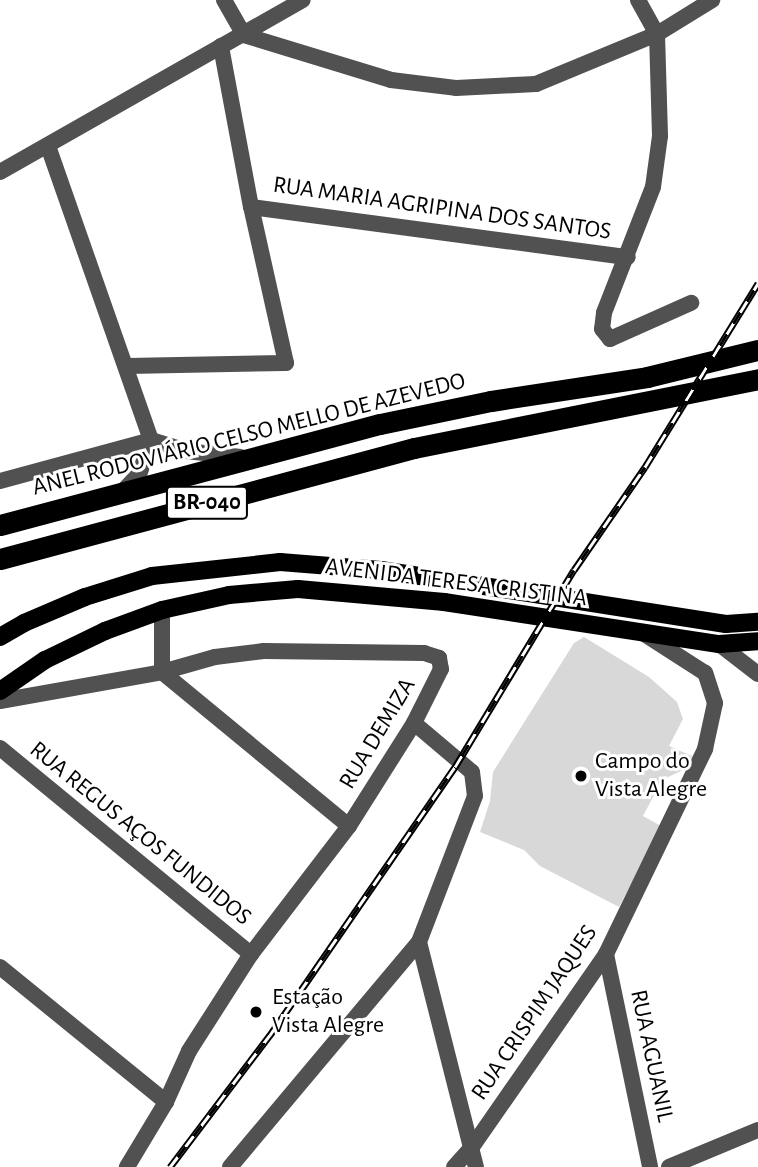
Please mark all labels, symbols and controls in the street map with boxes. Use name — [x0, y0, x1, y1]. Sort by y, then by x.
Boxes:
street label: RUA MARIA AGRIPINA DOS SANTOS — [271, 171, 613, 247]
street label: ANEL RODOVIÁRIO CELSO MELLO DE AZEVEDO — [30, 367, 468, 503]
road number: BR-040 — [165, 484, 249, 523]
street label: AVENIDA TERESA CRISTINA — [324, 553, 588, 613]
street label: RUA DEMIZA — [334, 673, 422, 795]
street label: RUA REGUS AÇOS FUNDIDOS — [23, 736, 257, 932]
place label: Campo do Vista Alegre — [595, 748, 707, 804]
marker: Campo do Vista Alegre — [573, 768, 589, 784]
street label: RUA CRISPIM JAQUES — [466, 920, 604, 1106]
place label: Estação Vista Alegre — [272, 984, 384, 1040]
street label: RUA AGUANIL — [623, 987, 679, 1125]
marker: Estação Vista Alegre — [246, 1002, 266, 1022]

